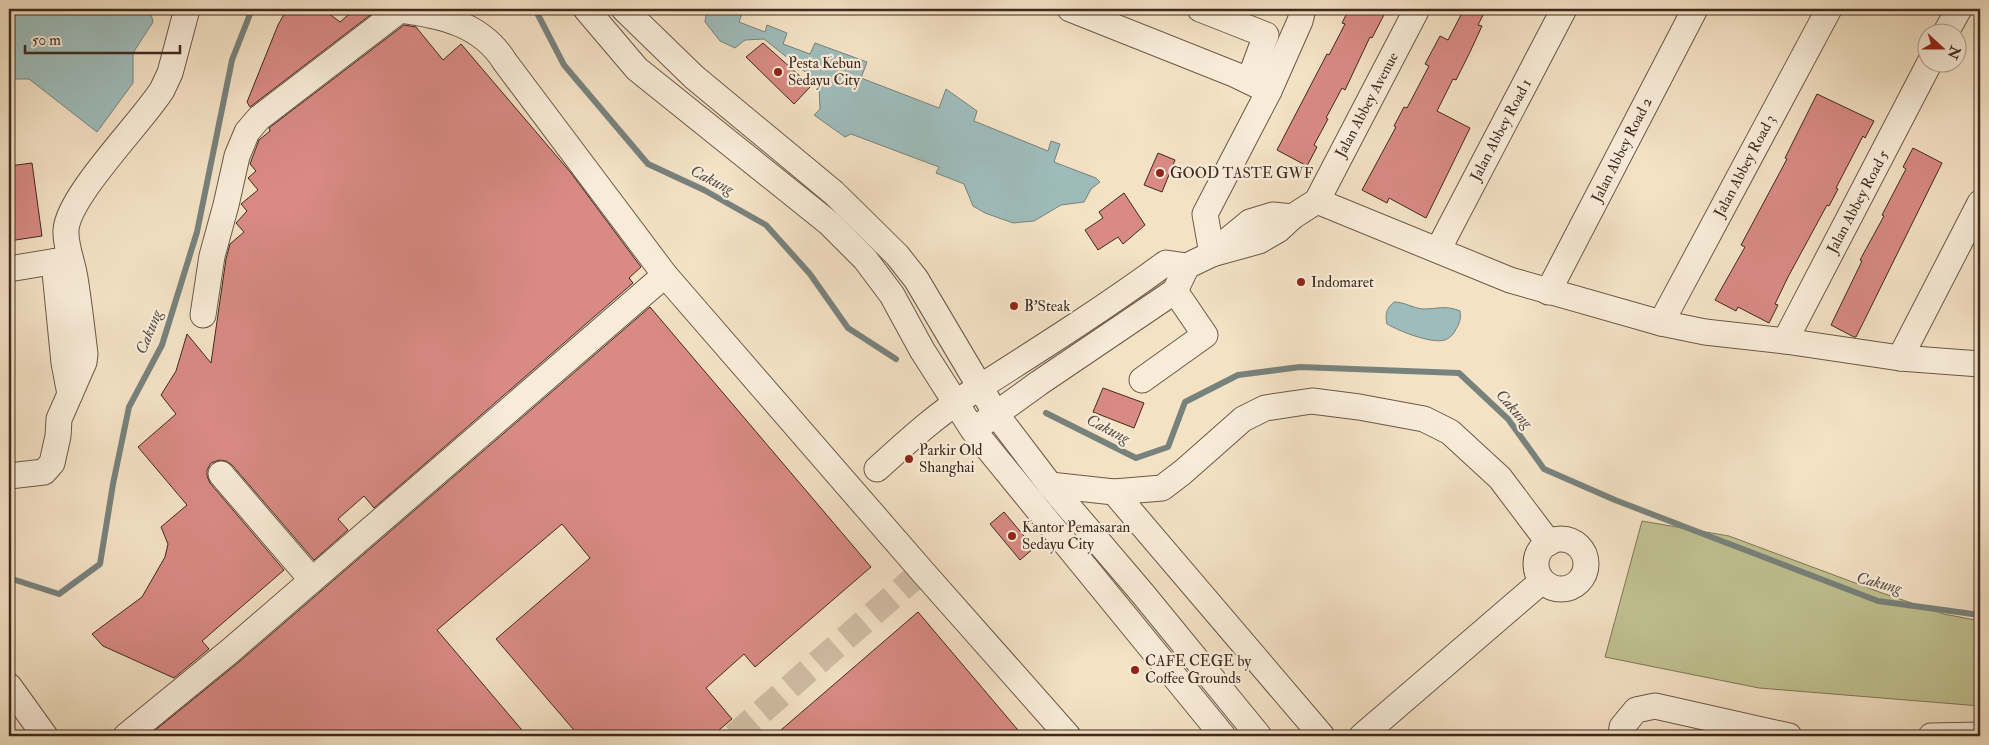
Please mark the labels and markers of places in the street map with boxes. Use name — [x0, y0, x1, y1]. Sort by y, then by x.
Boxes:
place label: Pesta Kebun Sedayu City — [788, 54, 862, 90]
marker: Pesta Kebun Sedayu City — [772, 66, 784, 78]
place label: GOOD TASTE GWF — [1170, 164, 1314, 183]
marker: GOOD TASTE GWF — [1154, 167, 1166, 179]
place label: Indomaret — [1311, 273, 1374, 292]
marker: Indomaret — [1295, 276, 1307, 288]
place label: B'Steak — [1024, 297, 1070, 316]
marker: B'Steak — [1008, 300, 1020, 312]
place label: Parkir Old Shanghai — [919, 441, 983, 477]
marker: Parkir Old Shanghai — [903, 453, 915, 465]
place label: Kantor Pemasaran Sedayu City — [1022, 518, 1131, 554]
marker: Kantor Pemasaran Sedayu City — [1006, 530, 1018, 542]
place label: CAFE CEGE by Coffee Grounds — [1145, 652, 1252, 688]
marker: CAFE CEGE by Coffee Grounds — [1129, 664, 1141, 676]

